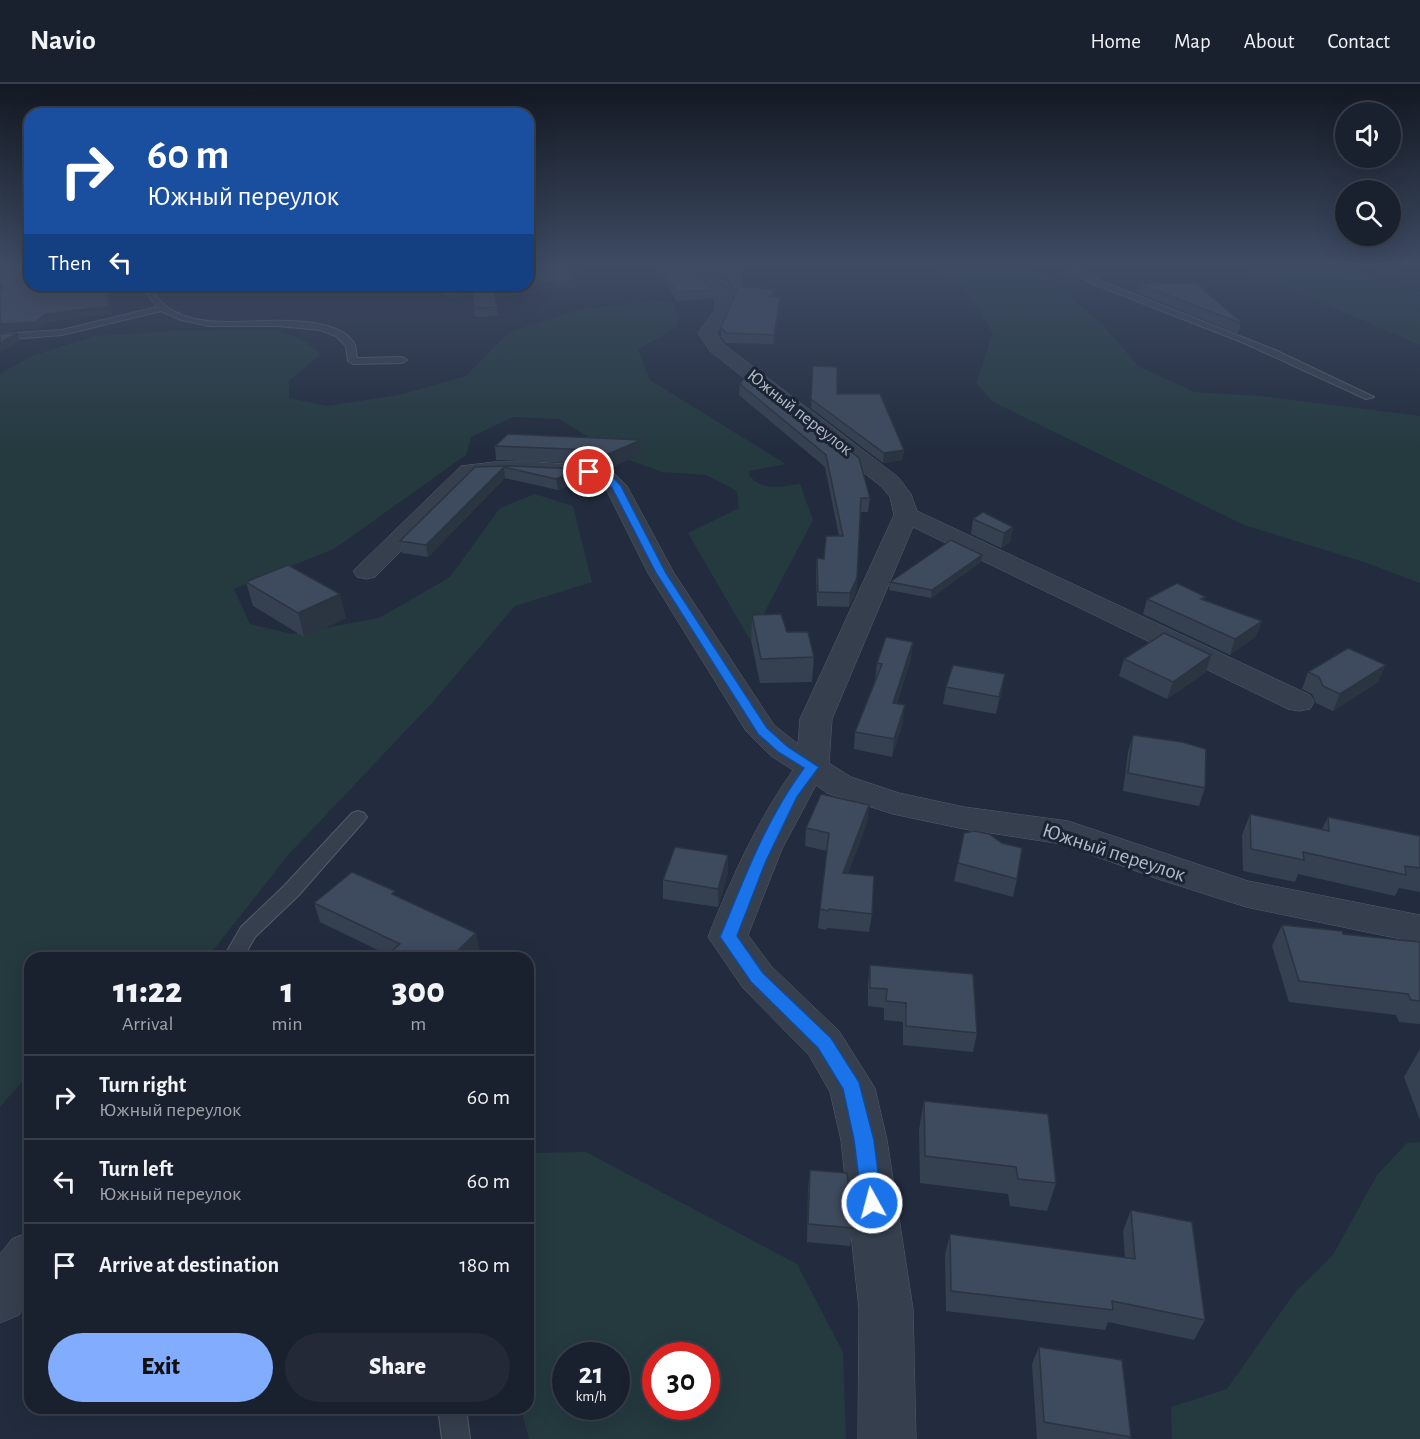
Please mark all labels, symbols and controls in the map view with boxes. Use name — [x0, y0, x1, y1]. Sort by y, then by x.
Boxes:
text: Navio — [30, 27, 96, 55]
text: Home — [1090, 31, 1141, 52]
text: Map — [1174, 31, 1211, 52]
text: About — [1244, 31, 1294, 52]
text: Contact — [1327, 31, 1390, 52]
map controls — [1335, 102, 1401, 246]
button: sound — [1335, 102, 1401, 168]
icon: right — [48, 132, 126, 210]
text: 60 m — [147, 134, 229, 176]
button: search — [1335, 180, 1401, 246]
text: Южный переулок — [147, 183, 339, 210]
icon: left — [104, 246, 137, 279]
text: Then — [48, 252, 92, 274]
street label: Южный переулок — [743, 366, 856, 460]
pin — [563, 446, 614, 497]
icon: arrive — [572, 455, 605, 488]
street label: Южный переулок — [1040, 819, 1188, 886]
text: 11:22 — [113, 973, 182, 1009]
text: 1 — [280, 973, 294, 1009]
text: 300 — [392, 973, 445, 1009]
text: Arrival — [122, 1014, 173, 1034]
text: min — [271, 1014, 303, 1034]
text: m — [410, 1014, 426, 1034]
text: Turn right — [99, 1074, 186, 1096]
icon: right — [48, 1081, 81, 1114]
text: 60 m — [467, 1086, 510, 1108]
text: Южный переулок — [99, 1100, 241, 1120]
text: Turn left — [99, 1158, 173, 1180]
icon: left — [48, 1165, 81, 1198]
text: 60 m — [467, 1170, 510, 1192]
position arrow — [840, 1171, 904, 1235]
text: Южный переулок — [99, 1184, 241, 1204]
icon: arrive — [48, 1249, 81, 1282]
text: Arrive at destination — [99, 1254, 279, 1276]
text: 180 m — [459, 1254, 510, 1276]
button: Exit — [48, 1333, 273, 1402]
button: Share — [285, 1333, 510, 1402]
speed limit sign: 30 — [642, 1342, 720, 1420]
text: 21 — [579, 1359, 603, 1389]
text: km/h — [576, 1389, 606, 1404]

